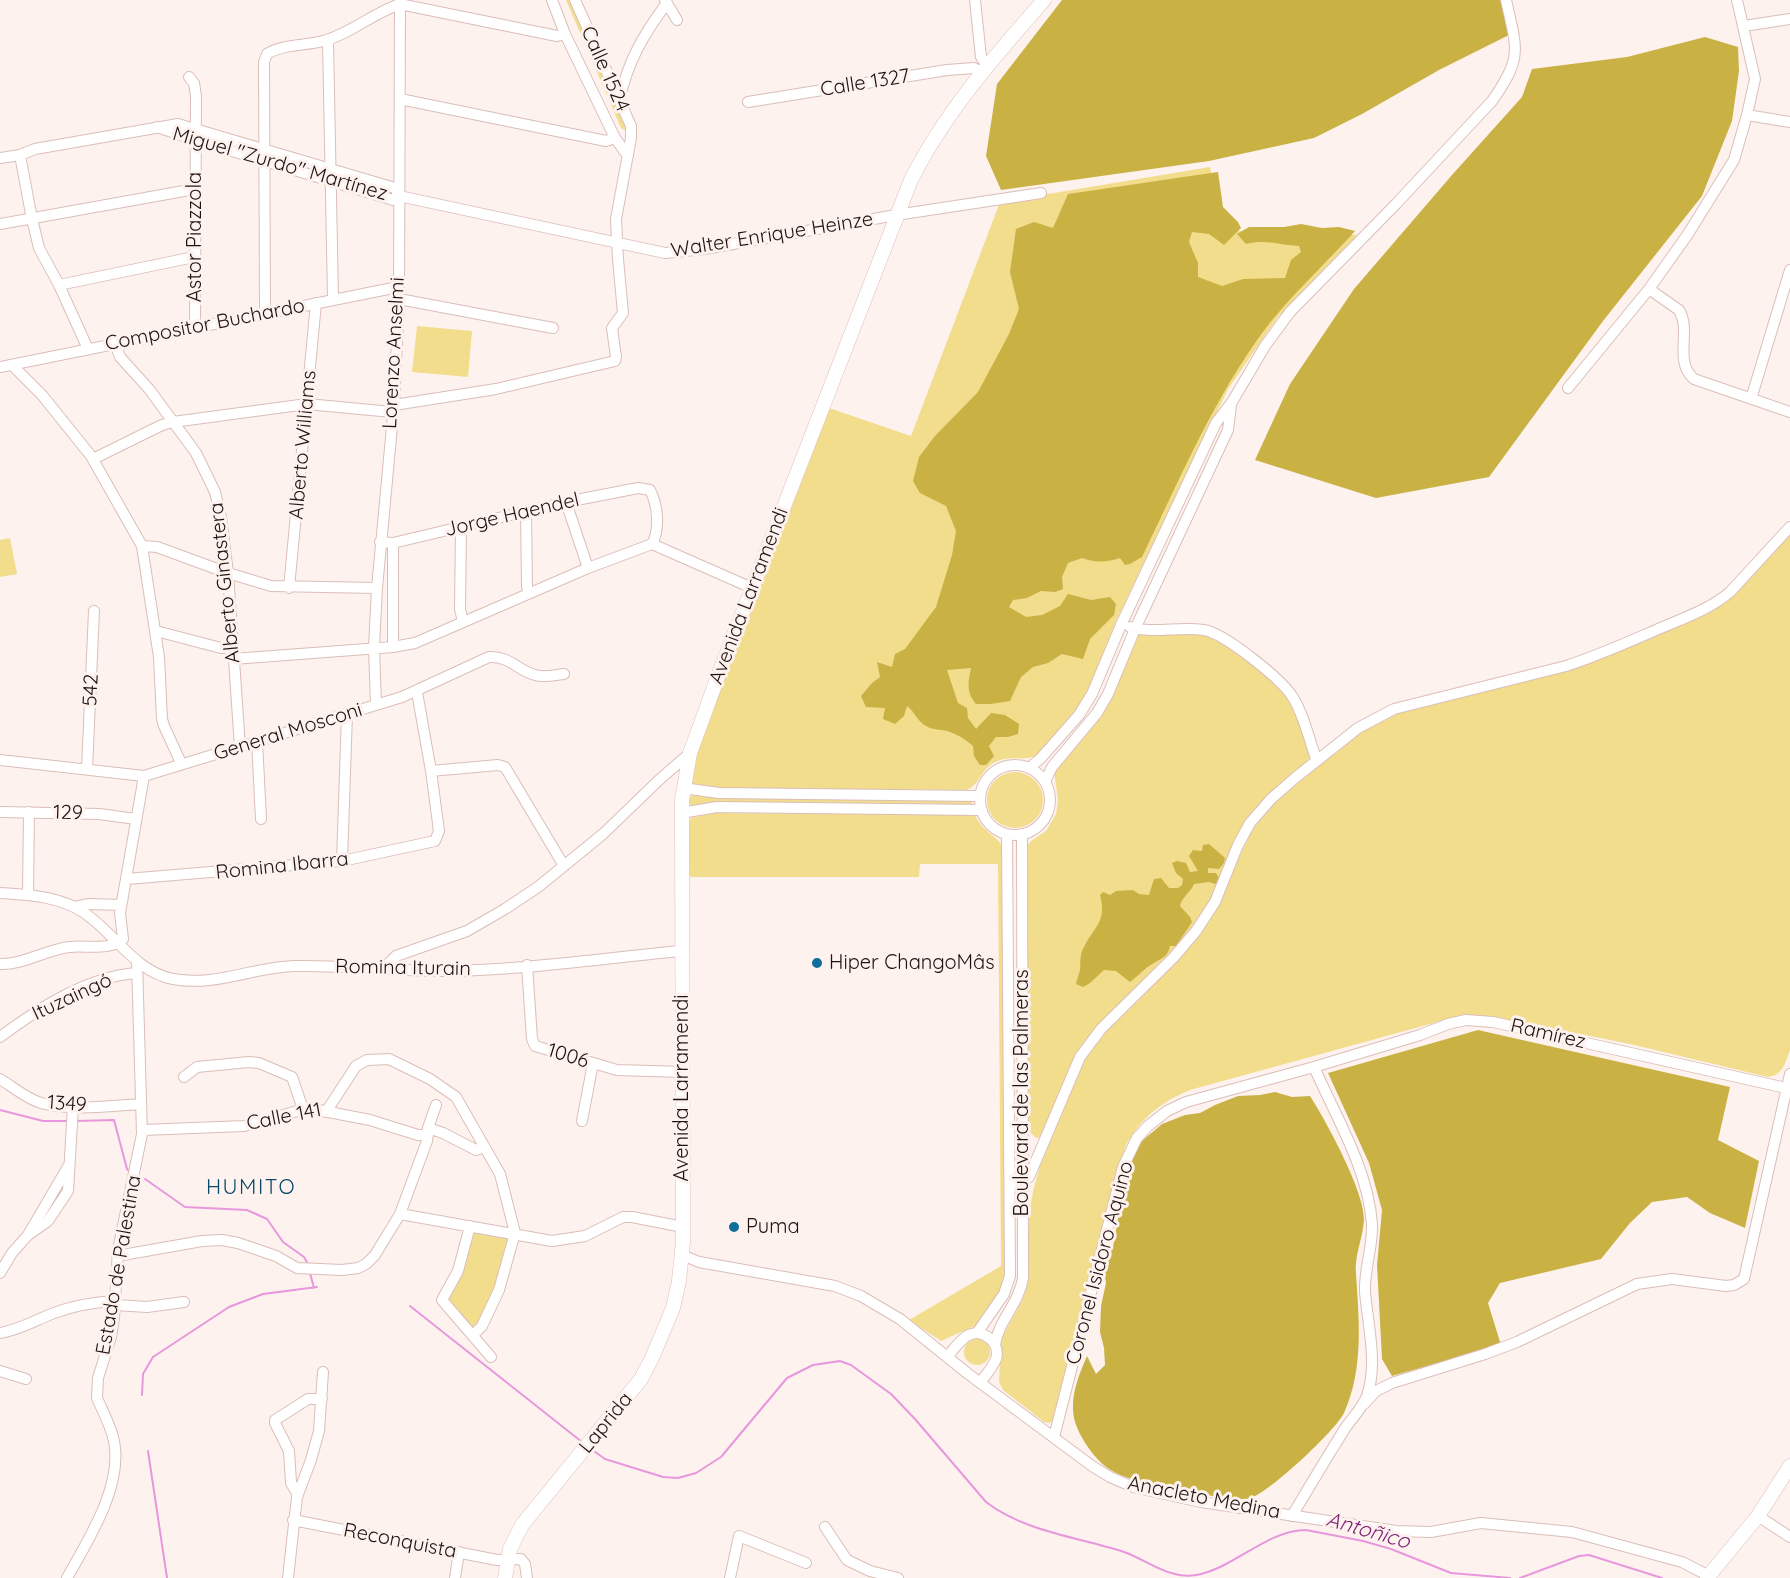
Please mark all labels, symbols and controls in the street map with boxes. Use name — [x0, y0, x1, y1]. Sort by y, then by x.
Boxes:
street label: Calle 1524 — [576, 23, 634, 115]
street label: Calle 1327 — [819, 64, 911, 102]
street label: Miguel "Zurdo" Martínez — [170, 122, 390, 206]
street label: Astor Piazzola — [183, 172, 207, 302]
street label: Walter Enrique Heinze — [669, 207, 875, 263]
street label: Lorenzo Anselmi — [378, 276, 410, 430]
street label: Compositor Buchardo — [103, 294, 307, 356]
street label: Alberto Williams — [285, 369, 321, 521]
street label: Jorge Haendel — [442, 488, 582, 542]
street label: Alberto Ginastera — [205, 501, 245, 665]
street label: Avenida Larramendi — [704, 504, 794, 688]
street label: 542 — [78, 673, 104, 707]
street label: General Mosconi — [211, 698, 365, 766]
street label: 129 — [53, 800, 83, 826]
street label: Romina Ibarra — [214, 847, 350, 885]
place label: Hiper ChangoMâs — [829, 951, 995, 975]
street label: Romina Iturain — [335, 955, 471, 981]
marker: Hiper ChangoMâs — [810, 956, 824, 970]
street label: Ituzaingó — [28, 968, 116, 1026]
street label: Boulevard de las Palmeras — [1010, 969, 1034, 1217]
street label: Avenida Larramendi — [670, 994, 694, 1182]
street label: Ramírez — [1508, 1014, 1588, 1054]
street label: 1006 — [544, 1038, 592, 1074]
street label: 1349 — [47, 1091, 87, 1117]
street label: Calle 141 — [244, 1098, 324, 1136]
street label: Coronel Isidoro Aquino — [1061, 1159, 1139, 1367]
street label: Estado de Palestina — [91, 1173, 147, 1357]
district label: HUMITO — [206, 1175, 296, 1201]
place label: Puma — [746, 1215, 800, 1239]
marker: Puma — [727, 1220, 741, 1234]
street label: Laprida — [574, 1388, 638, 1458]
street label: Anacleto Medina — [1126, 1471, 1282, 1525]
water label: Antoñico — [1323, 1507, 1413, 1555]
street label: Reconquista — [341, 1518, 459, 1564]

